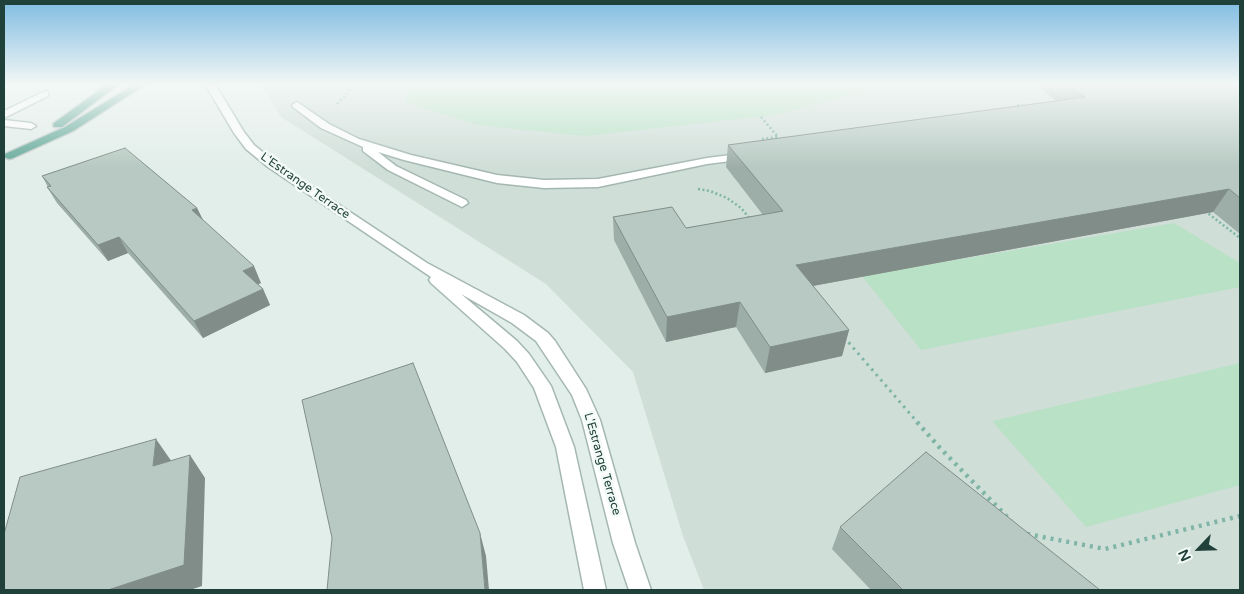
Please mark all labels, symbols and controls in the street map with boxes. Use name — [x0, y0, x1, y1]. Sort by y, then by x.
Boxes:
street label: L'Estrange Terrace — [257, 150, 353, 222]
street label: L'Estrange Terrace — [580, 411, 624, 517]
north arrow — [1174, 524, 1224, 574]
text: N — [1175, 547, 1195, 564]

